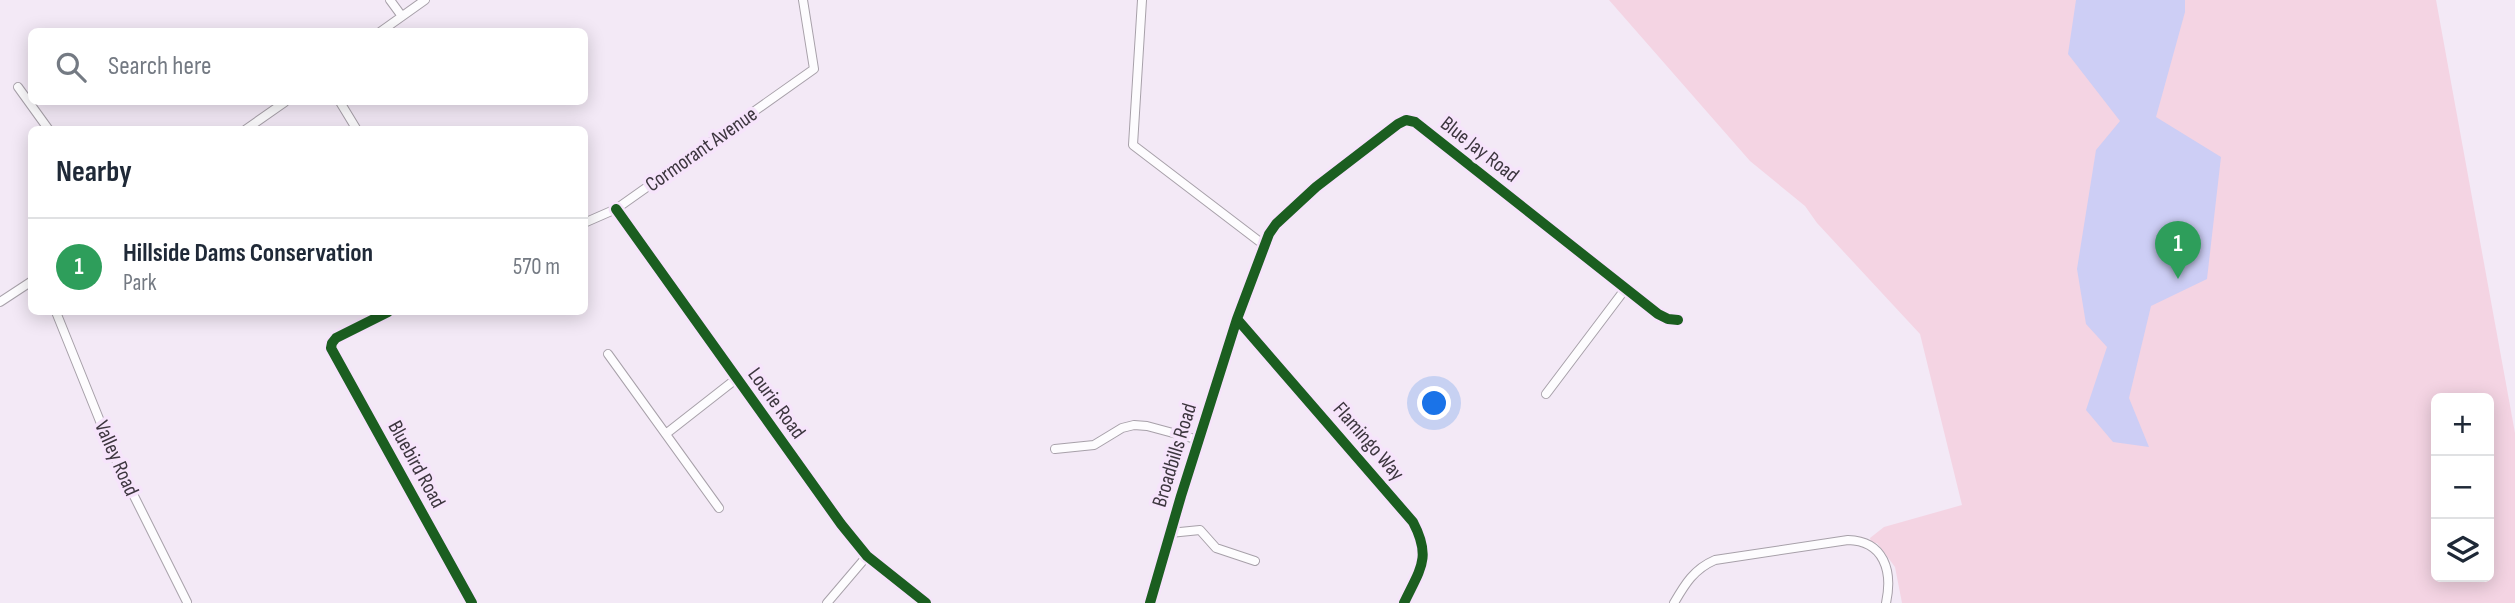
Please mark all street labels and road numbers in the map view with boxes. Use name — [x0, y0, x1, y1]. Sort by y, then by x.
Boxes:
street label: Cormorant Avenue — [640, 102, 762, 197]
street label: Blue Jay Road — [1436, 111, 1524, 188]
street label: Lourie Road — [742, 363, 811, 444]
street label: Flamingo Way — [1328, 397, 1409, 486]
street label: Broadbills Road — [1147, 400, 1202, 510]
street label: Bluebird Road — [382, 416, 451, 512]
street label: Valley Road — [89, 417, 144, 500]

